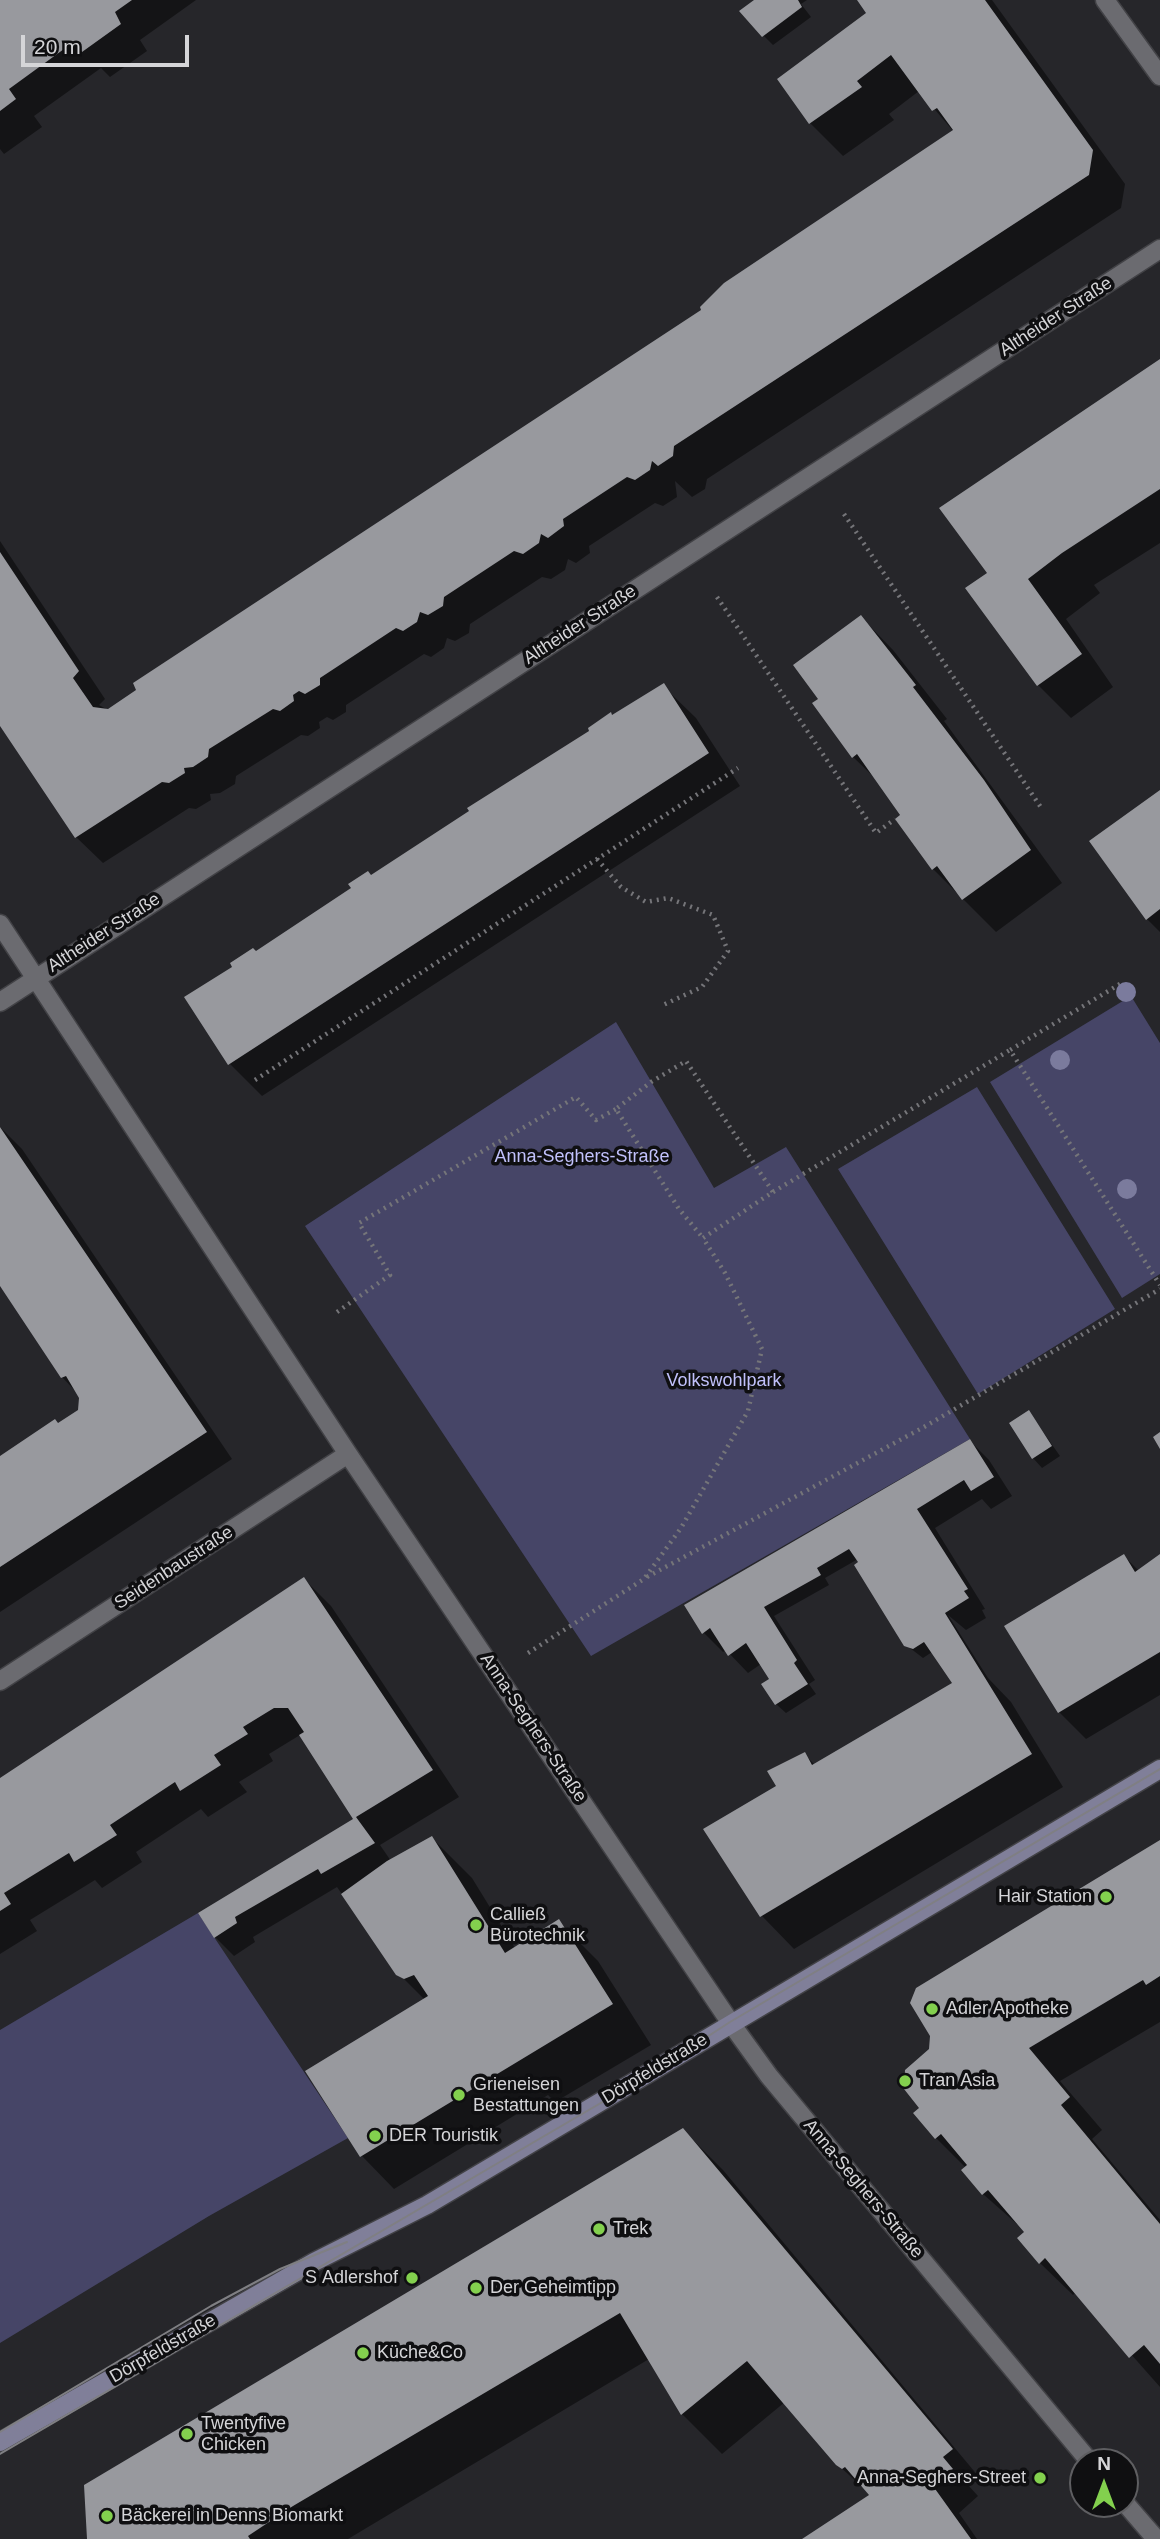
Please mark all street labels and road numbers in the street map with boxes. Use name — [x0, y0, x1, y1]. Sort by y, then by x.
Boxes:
street label: Altheider Straße — [996, 273, 1116, 361]
street label: Altheider Straße — [520, 581, 640, 669]
street label: Altheider Straße — [44, 889, 164, 977]
street label: Seidenbaustraße — [111, 1522, 237, 1614]
street label: Anna-Seghers-Straße — [475, 1649, 591, 1807]
street label: Dörpfeldstraße — [598, 2029, 712, 2109]
street label: Anna-Seghers-Straße — [798, 2115, 928, 2263]
street label: Dörpfeldstraße — [106, 2310, 220, 2388]

